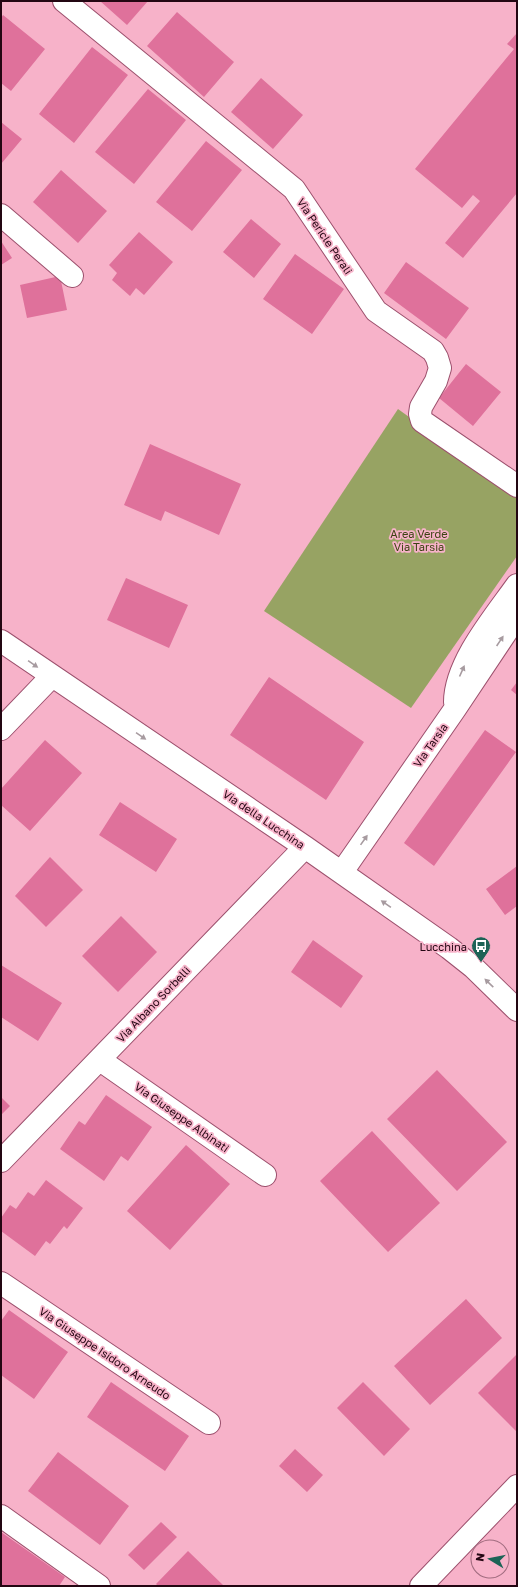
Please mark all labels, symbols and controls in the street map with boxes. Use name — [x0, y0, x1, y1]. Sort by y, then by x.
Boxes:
street label: Via Pericle Perali — [295, 196, 355, 277]
park label: Area Verde Via Tarsia — [390, 527, 448, 553]
one-way arrow — [496, 636, 504, 647]
one-way arrow — [28, 660, 38, 668]
one-way arrow — [459, 666, 465, 677]
street label: Via Tarsia — [410, 721, 450, 769]
one-way arrow — [136, 732, 146, 740]
street label: Via della Lucchina — [221, 787, 307, 851]
one-way arrow — [360, 835, 368, 846]
one-way arrow — [381, 900, 392, 908]
bus stop icon: Lucchina — [470, 935, 492, 963]
place label: Lucchina — [420, 940, 467, 953]
street label: Via Albano Sorbelli — [114, 963, 192, 1045]
one-way arrow — [484, 978, 494, 988]
street label: Via Giuseppe Albinati — [132, 1080, 232, 1155]
street label: Via Giuseppe Isidoro Arneudo — [37, 1304, 173, 1402]
north arrow — [470, 1539, 510, 1579]
text: N — [473, 1552, 487, 1562]

